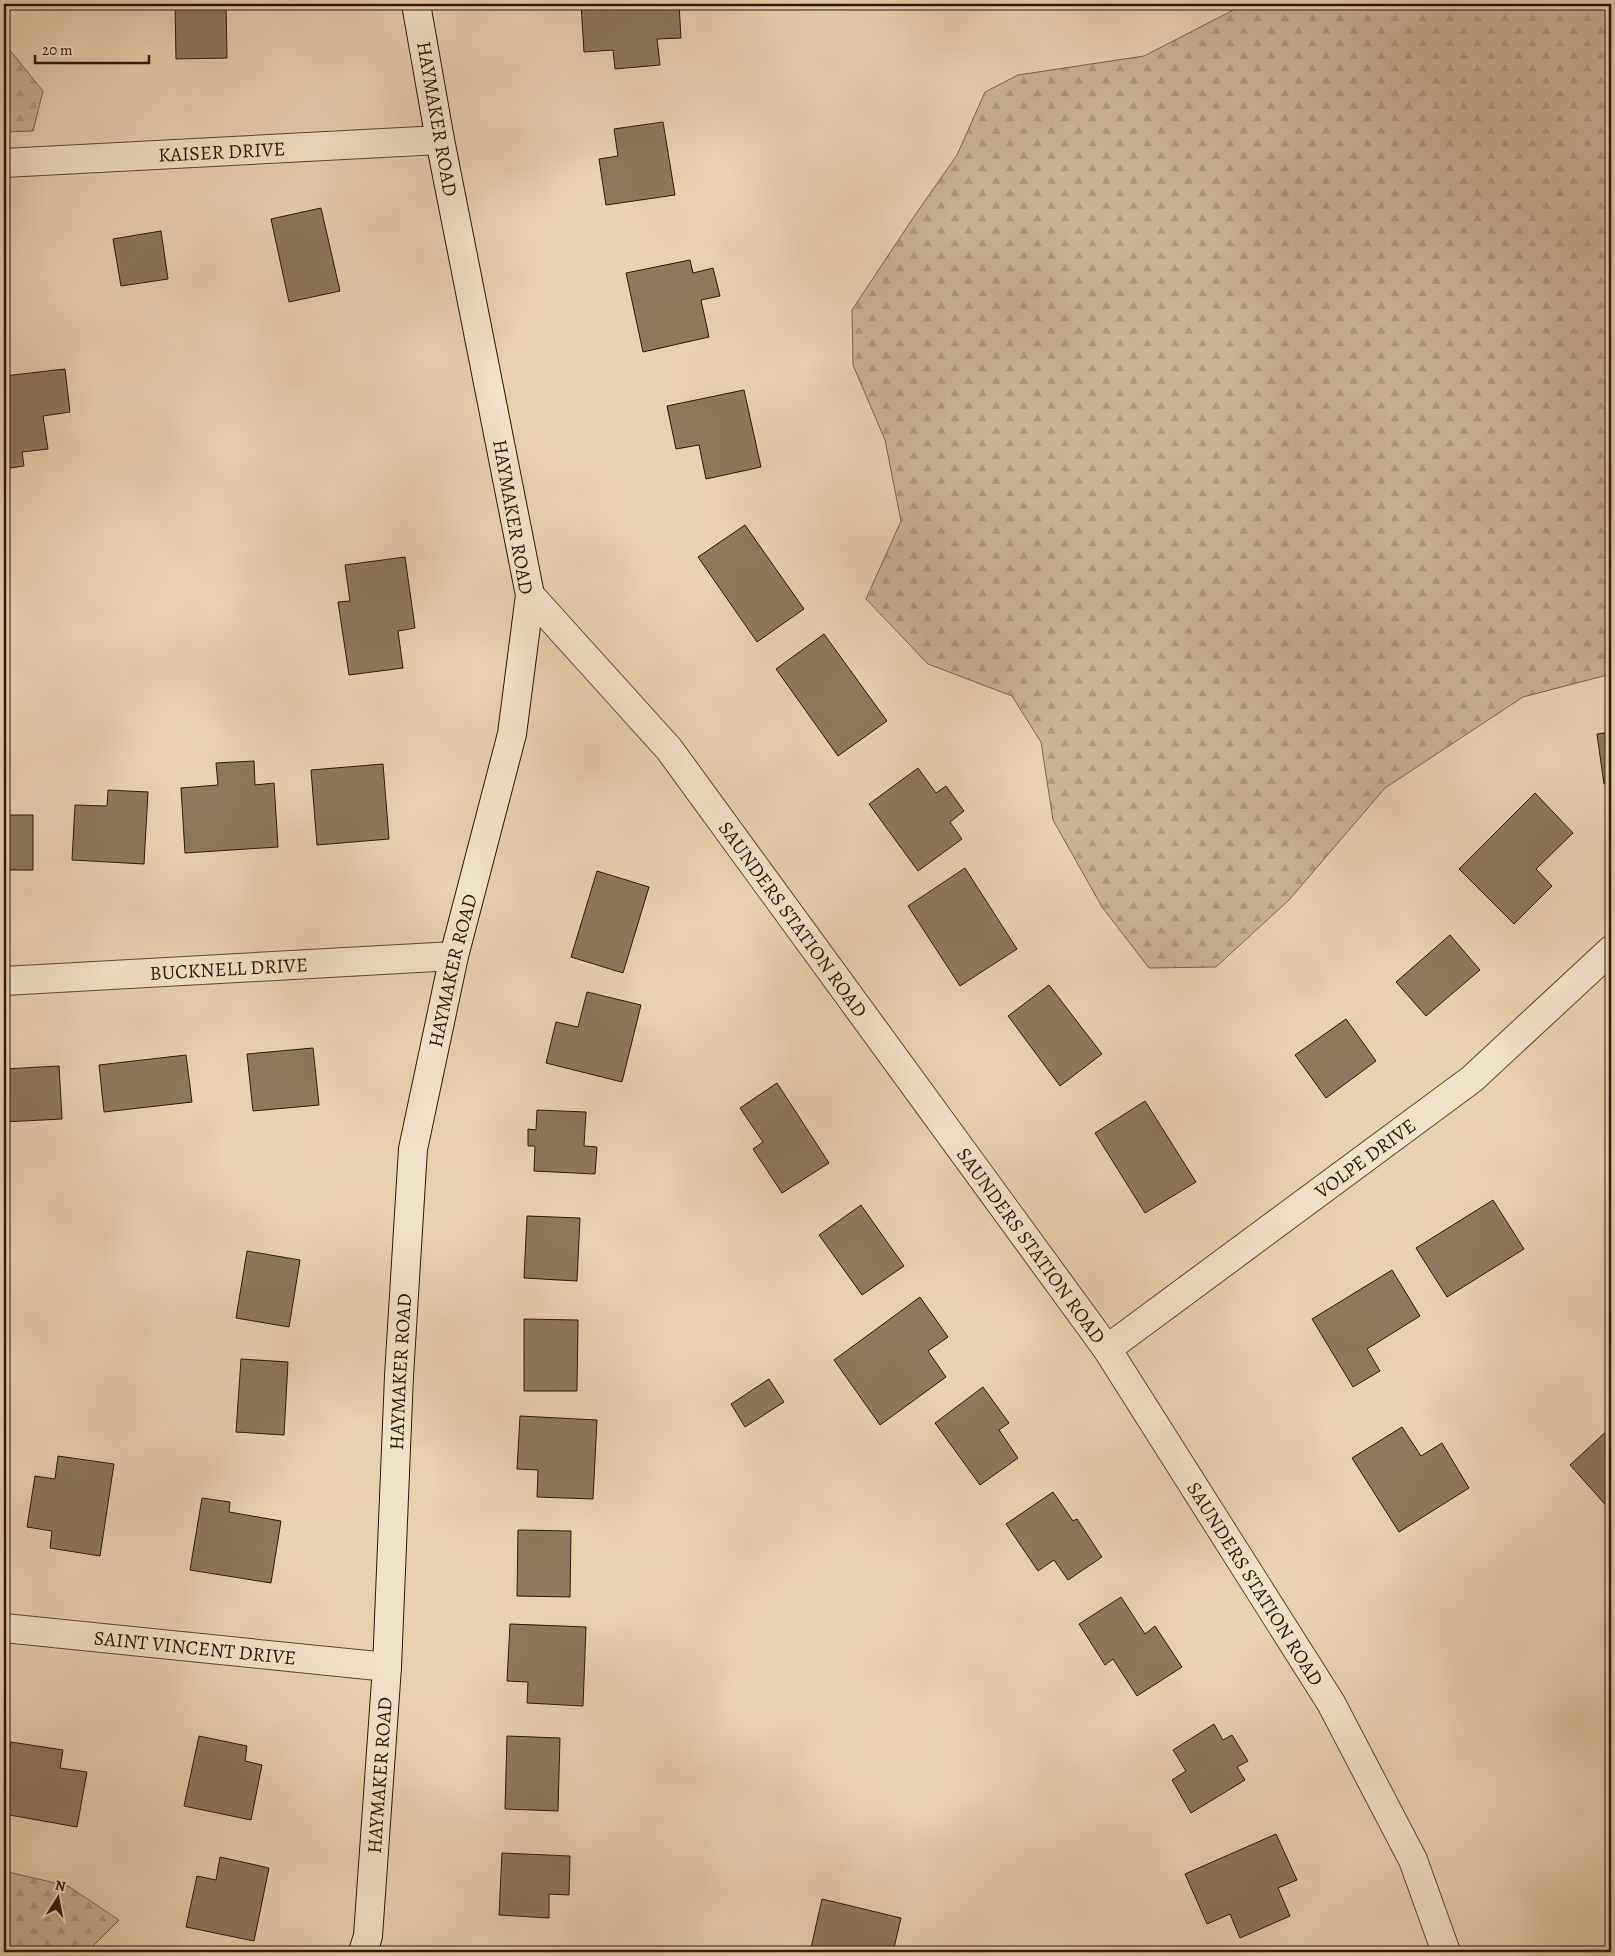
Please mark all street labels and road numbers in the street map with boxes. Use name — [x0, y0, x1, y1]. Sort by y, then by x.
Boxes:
street label: HAYMAKER ROAD — [410, 39, 464, 199]
street label: KAISER DRIVE — [157, 135, 286, 168]
street label: HAYMAKER ROAD — [486, 437, 540, 597]
street label: SAUNDERS STATION ROAD — [712, 815, 874, 1023]
street label: HAYMAKER ROAD — [421, 891, 483, 1050]
street label: BUCKNELL DRIVE — [149, 951, 308, 986]
street label: VOLPE DRIVE — [1308, 1112, 1421, 1205]
street label: SAUNDERS STATION ROAD — [951, 1142, 1112, 1349]
street label: HAYMAKER ROAD — [382, 1293, 418, 1451]
street label: SAUNDERS STATION ROAD — [1181, 1476, 1330, 1691]
street label: SAINT VINCENT DRIVE — [93, 1624, 297, 1671]
street label: HAYMAKER ROAD — [360, 1696, 398, 1854]

